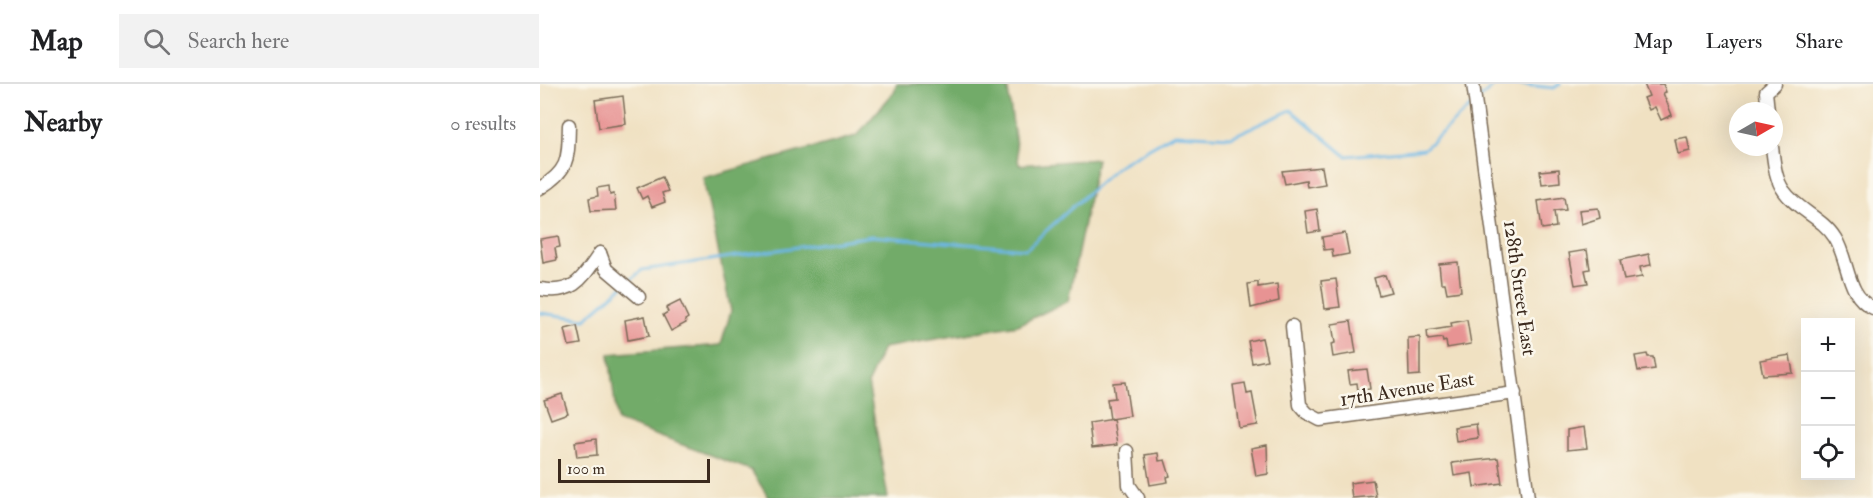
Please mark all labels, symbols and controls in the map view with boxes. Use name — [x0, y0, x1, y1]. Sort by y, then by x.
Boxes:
search box — [119, 14, 539, 68]
text: Map — [30, 24, 83, 59]
icon: search — [140, 25, 173, 58]
text: Search here — [188, 27, 289, 55]
text: Map — [1633, 28, 1673, 55]
text: Layers — [1706, 28, 1762, 55]
text: Share — [1795, 28, 1843, 55]
north arrow — [1729, 102, 1783, 156]
text: Nearby — [24, 107, 102, 139]
text: 0 results — [450, 111, 516, 136]
street label: 128th Street East — [1498, 219, 1542, 358]
map controls — [1801, 318, 1855, 480]
button: + — [1801, 318, 1855, 372]
street label: 17th Avenue East — [1338, 366, 1476, 412]
button: − — [1801, 372, 1855, 426]
button: locate — [1801, 426, 1855, 480]
scale bar — [558, 456, 710, 484]
text: 100 m — [567, 459, 605, 479]

